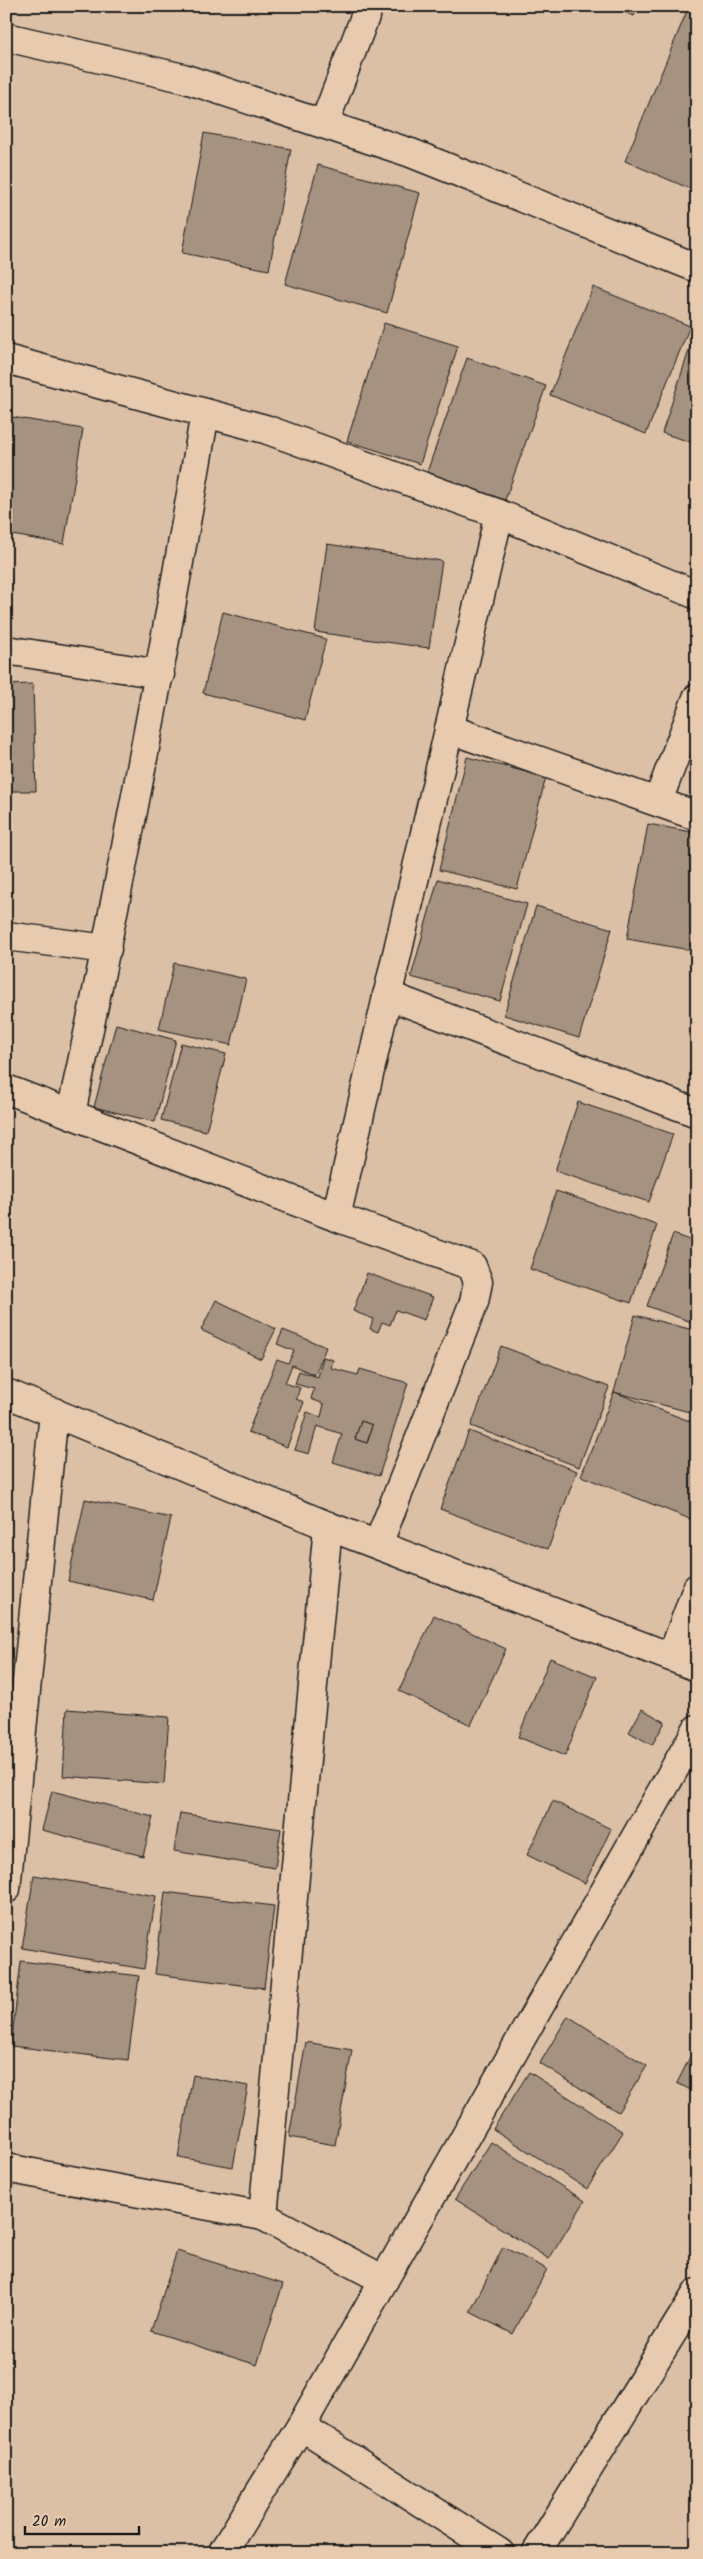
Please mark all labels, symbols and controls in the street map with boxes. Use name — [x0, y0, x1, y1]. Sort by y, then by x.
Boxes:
scale bar — [25, 2504, 139, 2536]
text: 20 m — [32, 2510, 66, 2534]

